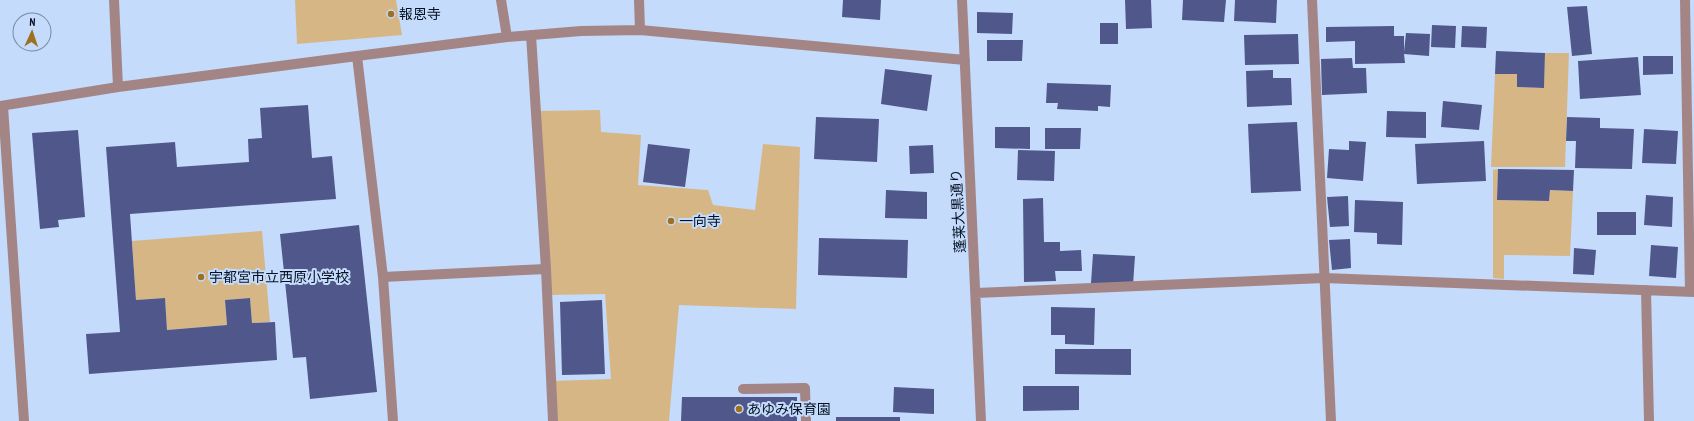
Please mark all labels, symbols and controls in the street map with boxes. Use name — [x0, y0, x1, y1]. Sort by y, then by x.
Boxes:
place label: 報恩寺 — [399, 5, 441, 23]
marker: 報恩寺 — [386, 9, 396, 19]
north arrow — [12, 12, 52, 52]
text: N — [29, 15, 36, 29]
street label: 蓬莱大黒通り — [947, 169, 969, 253]
place label: 一向寺 — [679, 212, 721, 230]
marker: 一向寺 — [666, 216, 676, 226]
place label: 宇都宮市立西原小学校 — [209, 268, 349, 286]
marker: 宇都宮市立西原小学校 — [196, 272, 206, 282]
place label: あゆみ保育園 — [747, 400, 831, 418]
marker: あゆみ保育園 — [734, 404, 744, 414]

